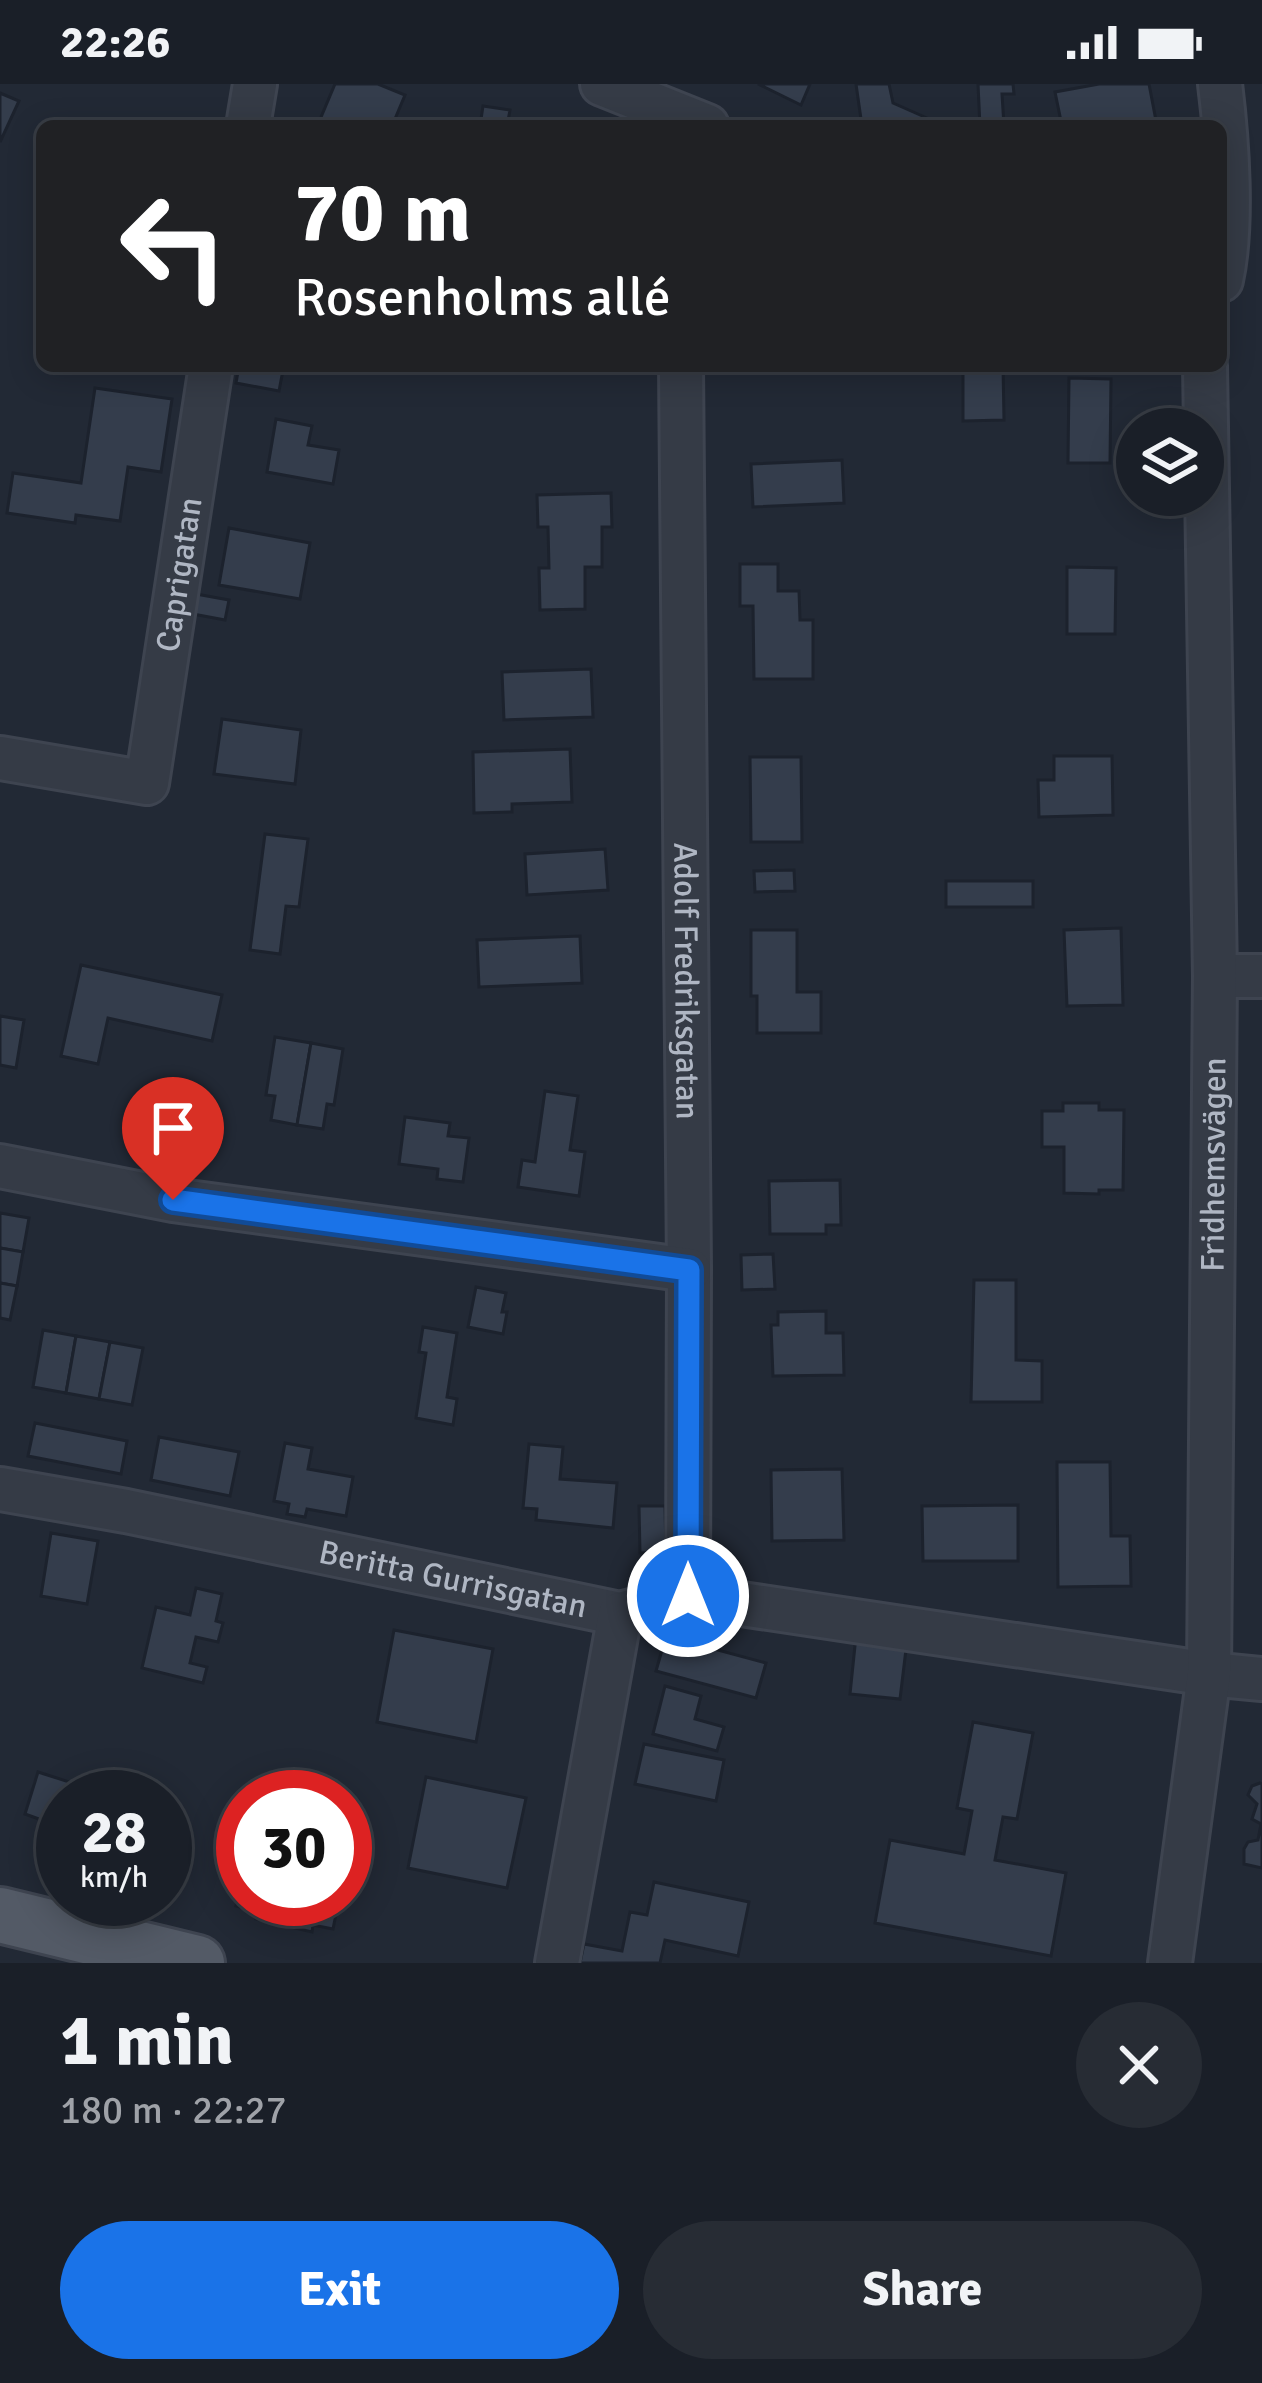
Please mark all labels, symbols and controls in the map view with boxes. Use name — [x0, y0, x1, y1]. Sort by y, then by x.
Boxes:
text: 22:26 — [60, 15, 170, 70]
text: 70 m — [294, 161, 471, 265]
icon: left — [96, 168, 252, 324]
text: Rosenholms allé — [294, 264, 671, 331]
map controls — [1116, 408, 1224, 516]
button: layers — [1116, 408, 1224, 516]
street label: Caprigatan — [147, 494, 211, 655]
street label: Adolf Fredriksgatan — [665, 842, 708, 1120]
street label: Fridhemsvägen — [1192, 1057, 1235, 1272]
pin — [122, 1077, 224, 1200]
icon: arrive — [140, 1095, 206, 1161]
street label: Beritta Gurrisgatan — [315, 1531, 591, 1627]
position arrow — [625, 1533, 751, 1659]
speed limit sign: 30 — [216, 1770, 372, 1926]
text: 28 — [82, 1796, 146, 1870]
text: km/h — [80, 1859, 148, 1896]
text: 1 min — [60, 1996, 234, 2085]
button: close — [1076, 2002, 1202, 2128]
text: 180 m · 22:27 — [60, 2086, 287, 2134]
button: Exit — [60, 2221, 619, 2359]
button: Share — [643, 2221, 1202, 2359]

